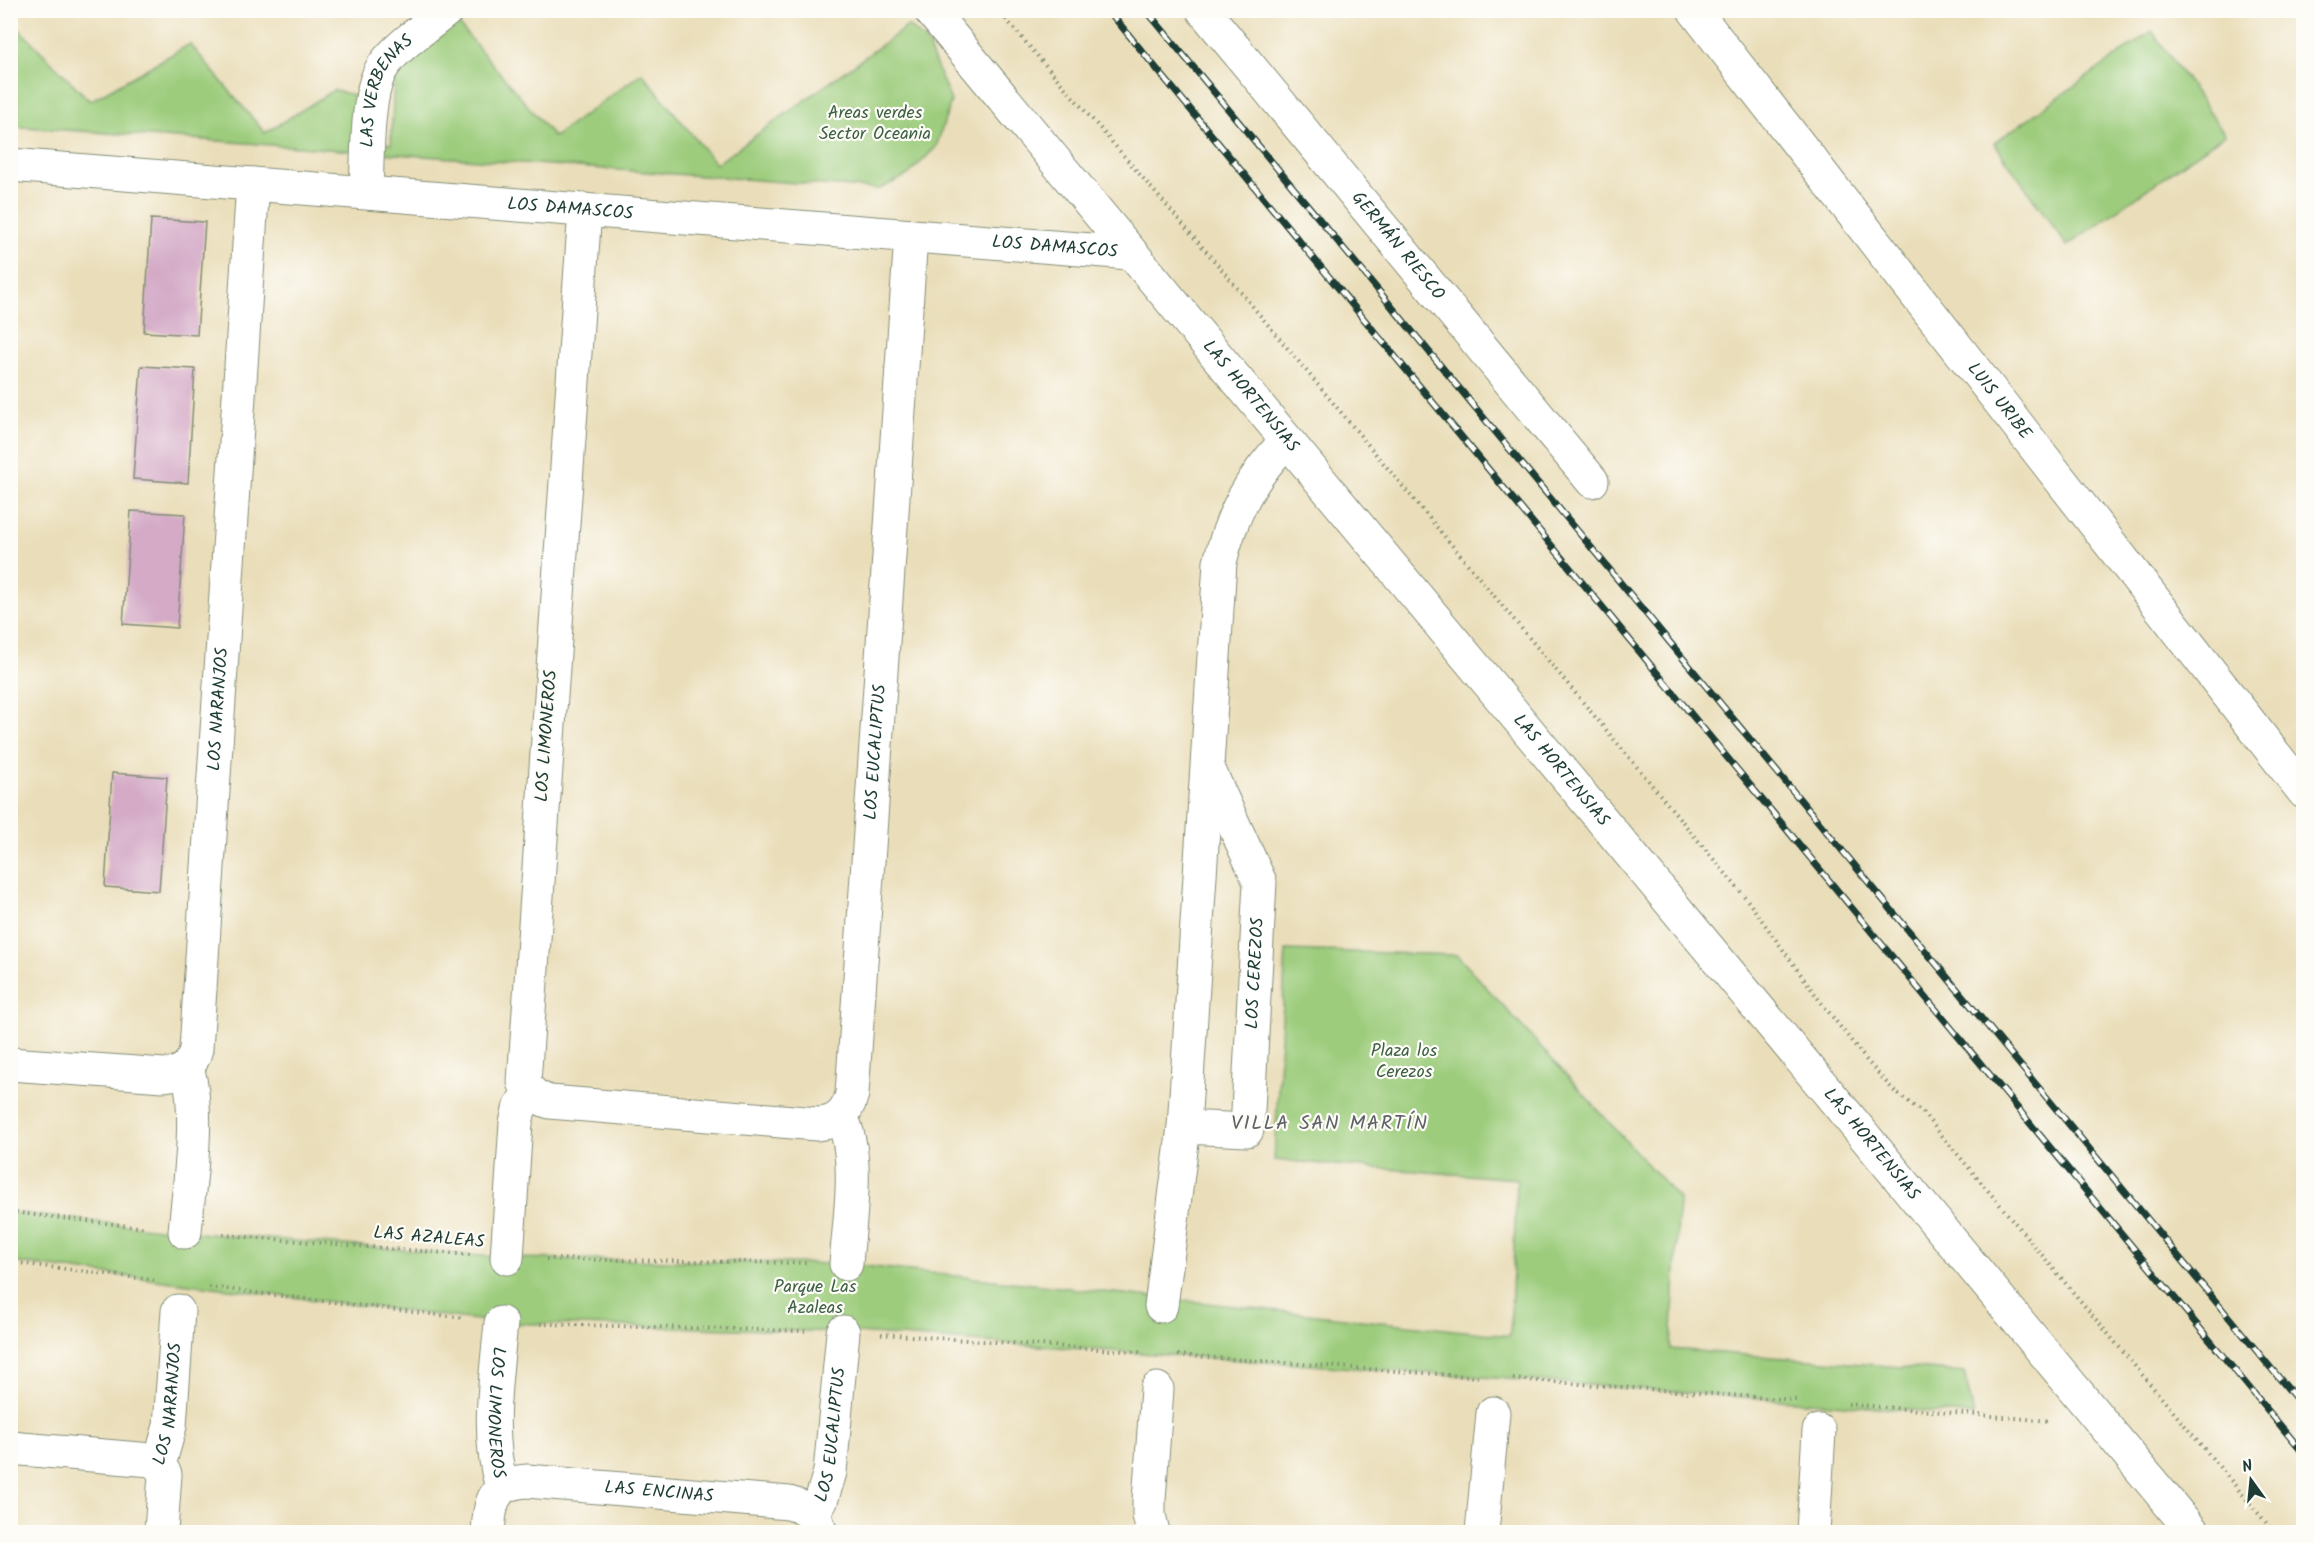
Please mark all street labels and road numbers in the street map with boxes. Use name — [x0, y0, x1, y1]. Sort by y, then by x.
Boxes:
street label: LAS VERBENAS — [353, 27, 420, 148]
street label: GERMÁN RIESCO — [1344, 185, 1452, 307]
street label: LOS DAMASCOS — [506, 190, 635, 228]
street label: LOS DAMASCOS — [991, 228, 1119, 267]
street label: LAS HORTENSIAS — [1195, 333, 1306, 459]
street label: LUIS URIBE — [1959, 356, 2039, 447]
street label: LOS NARANJOS — [200, 646, 237, 772]
street label: LOS LIMONEROS — [528, 669, 566, 803]
street label: LOS EUCALIPTUS — [856, 683, 895, 821]
street label: LAS HORTENSIAS — [1505, 707, 1617, 833]
street label: LOS CEREZOS — [1238, 916, 1273, 1030]
street label: LAS HORTENSIAS — [1816, 1081, 1927, 1207]
street label: LAS AZALEAS — [372, 1219, 486, 1257]
street label: LOS NARANJOS — [145, 1342, 190, 1469]
street label: LOS LIMONEROS — [479, 1345, 514, 1482]
street label: LOS EUCALIPTUS — [807, 1366, 854, 1506]
street label: LAS ENCINAS — [603, 1473, 715, 1511]

